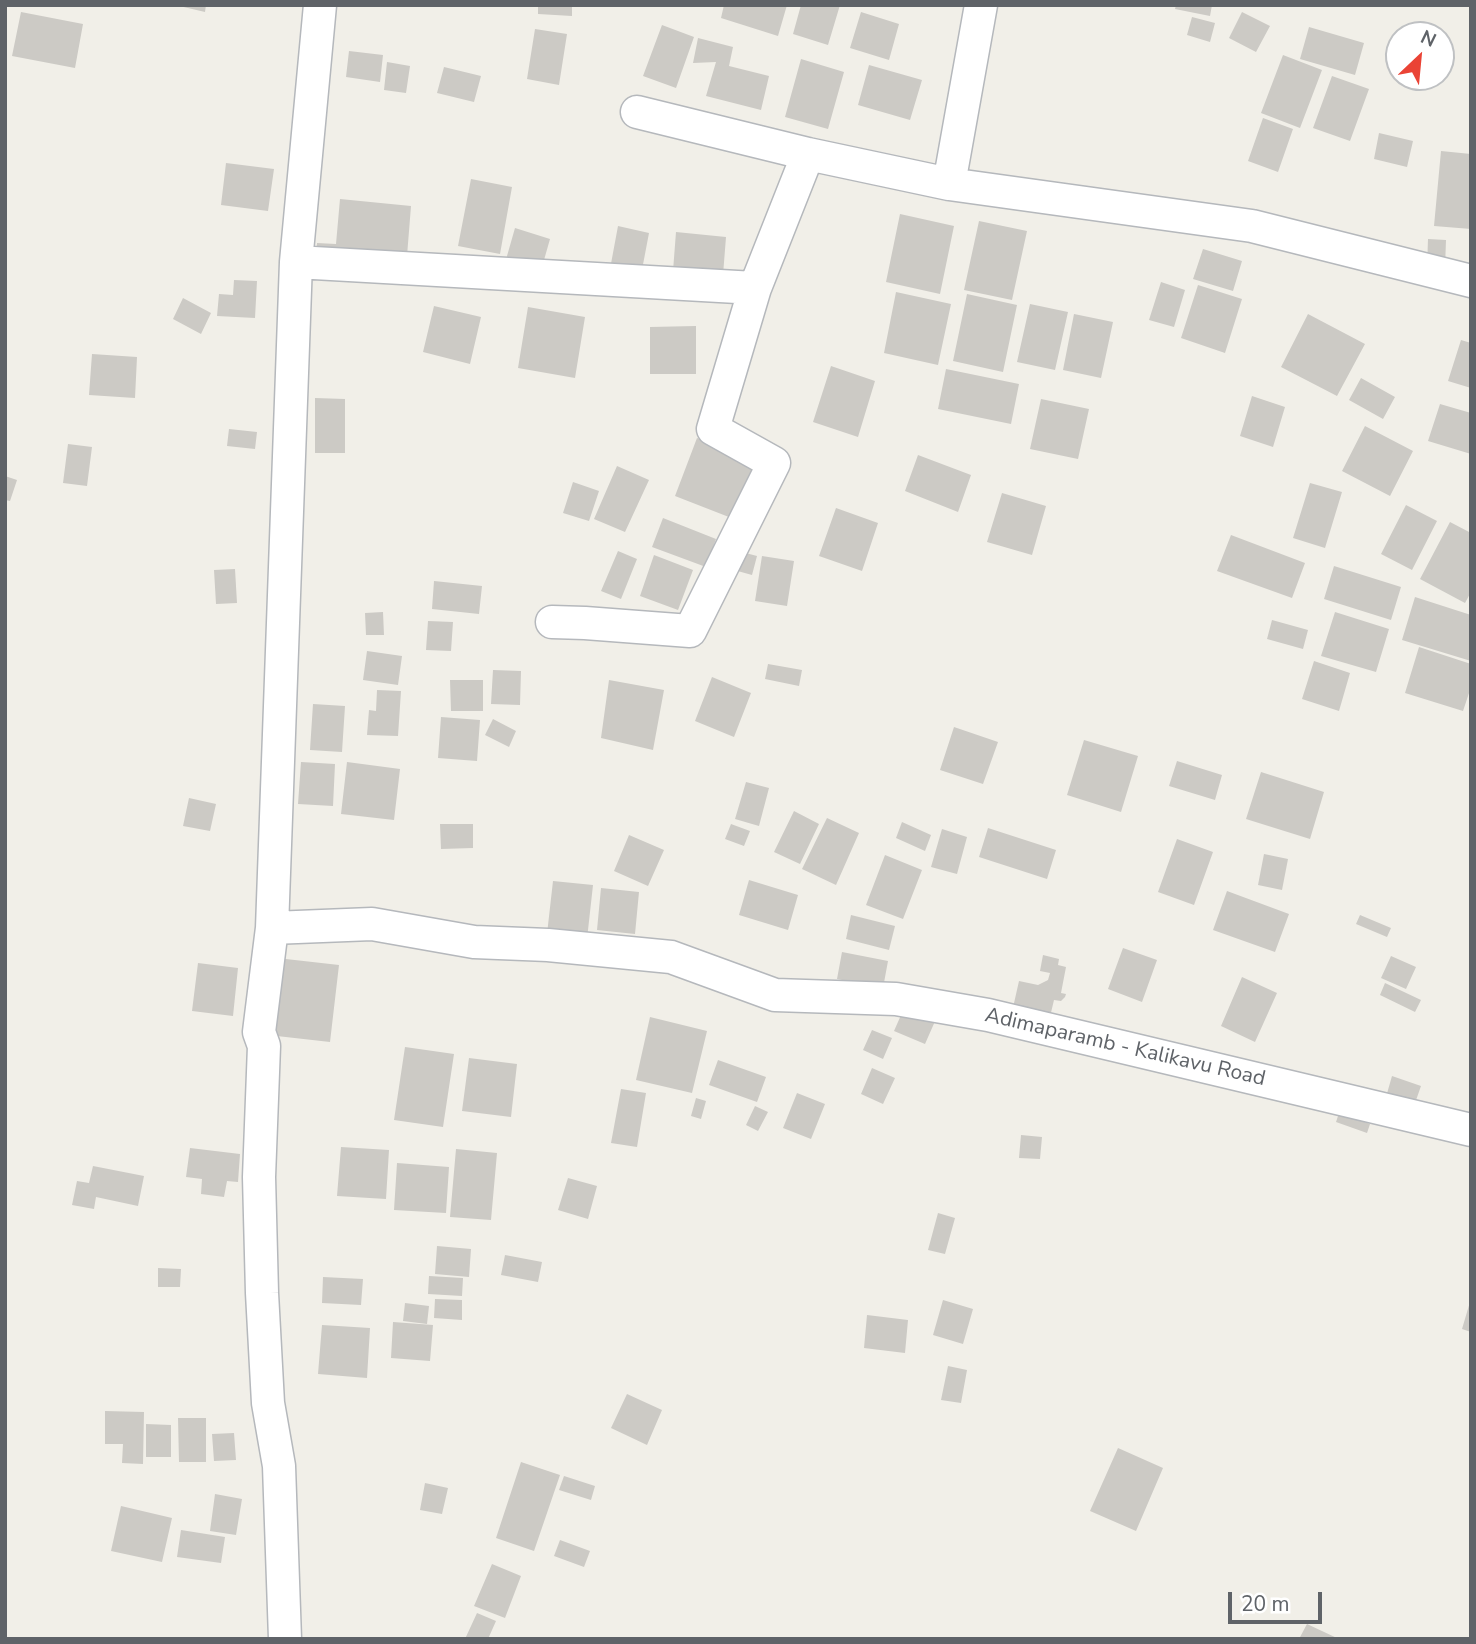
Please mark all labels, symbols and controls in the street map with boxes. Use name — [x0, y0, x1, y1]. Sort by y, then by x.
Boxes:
north arrow — [1385, 21, 1455, 91]
text: N — [1416, 24, 1440, 54]
street label: Adimaparamb - Kalikavu Road — [982, 1003, 1268, 1093]
scale bar — [1231, 1578, 1326, 1622]
text: 20 m — [1241, 1590, 1290, 1618]

